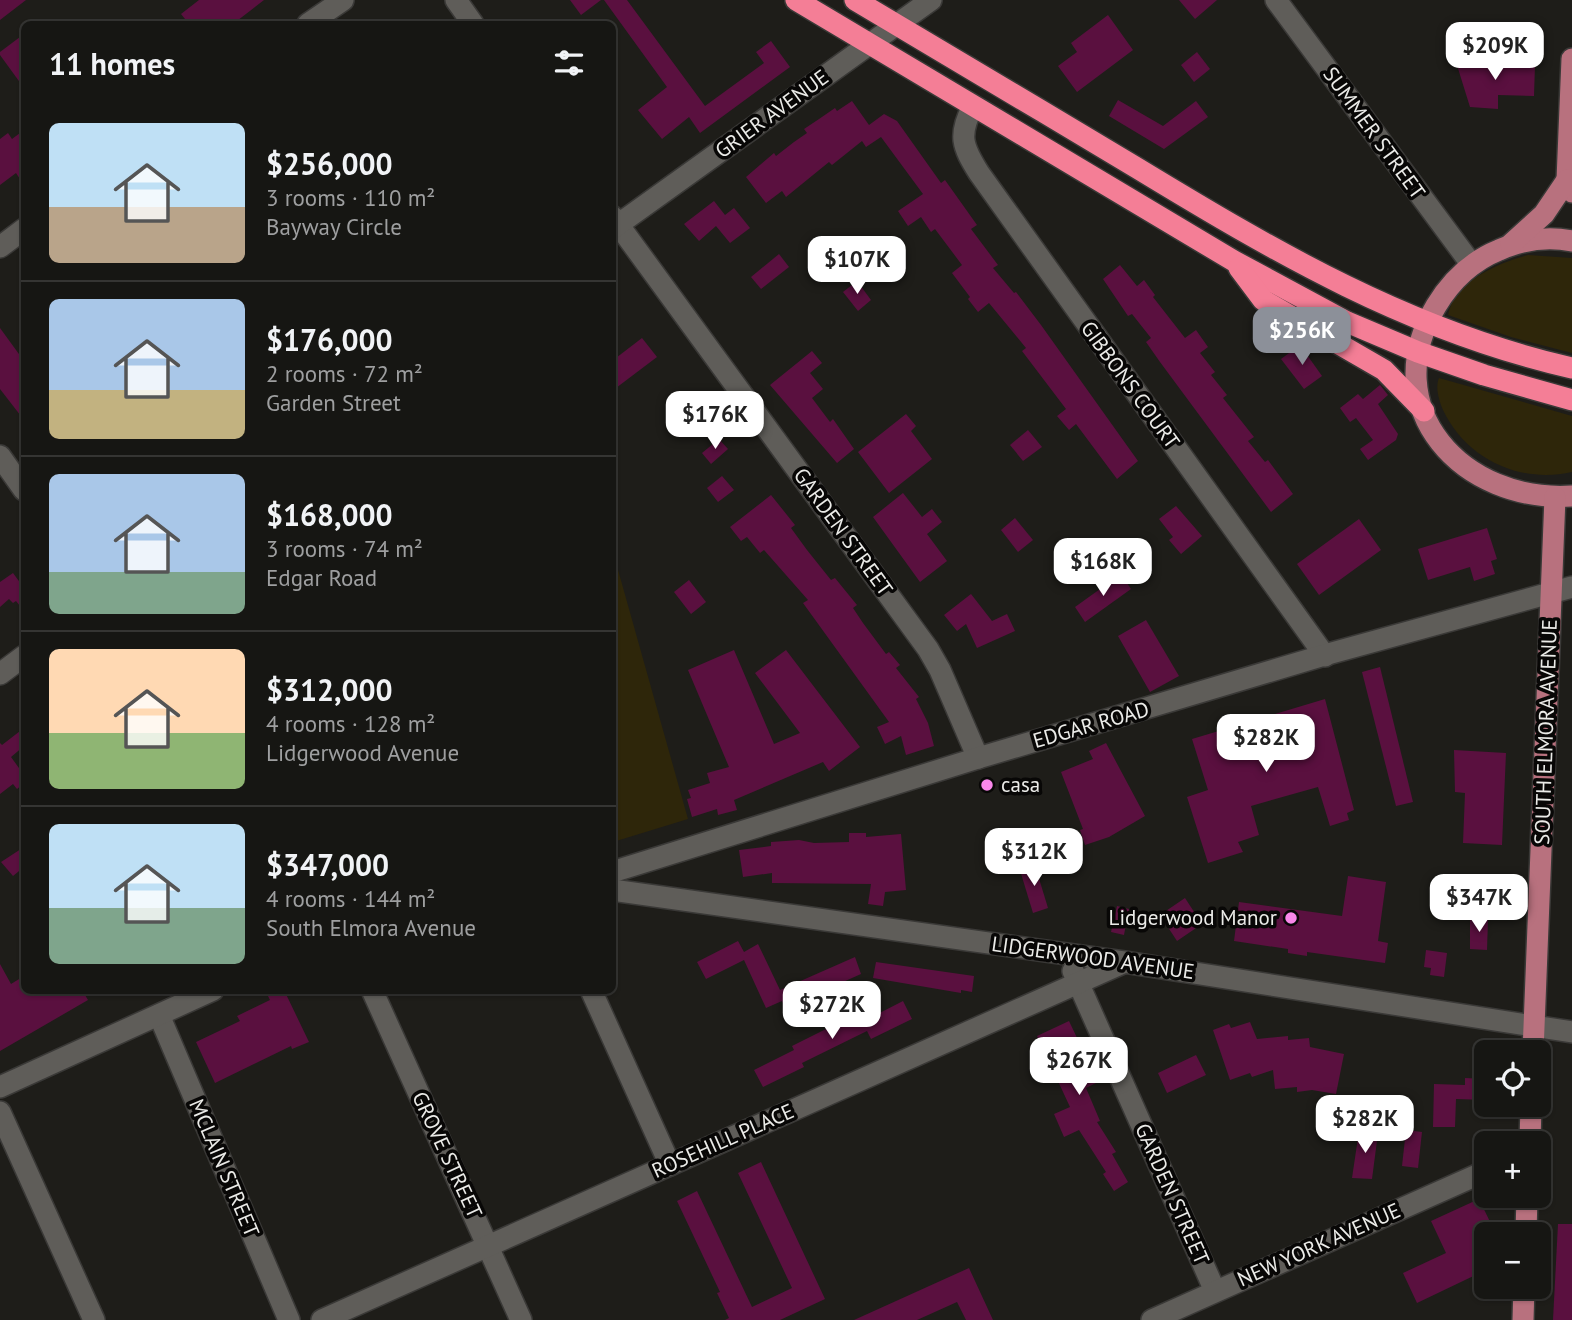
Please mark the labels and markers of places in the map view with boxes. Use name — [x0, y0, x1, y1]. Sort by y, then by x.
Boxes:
pin: $209K — [1446, 22, 1544, 82]
pin: $107K — [808, 236, 906, 296]
pin: $256K — [1253, 308, 1351, 367]
pin: $176K — [666, 392, 764, 451]
pin: $168K — [1054, 538, 1152, 598]
pin: $282K — [1217, 714, 1315, 774]
place label: casa — [1001, 771, 1040, 798]
marker: casa — [979, 777, 995, 793]
pin: $312K — [985, 828, 1083, 888]
pin: $347K — [1430, 874, 1528, 934]
place label: Lidgerwood Manor — [1109, 904, 1277, 931]
marker: Lidgerwood Manor — [1283, 910, 1299, 926]
pin: $272K — [783, 982, 881, 1041]
pin: $267K — [1030, 1038, 1128, 1097]
pin: $282K — [1316, 1096, 1414, 1155]

